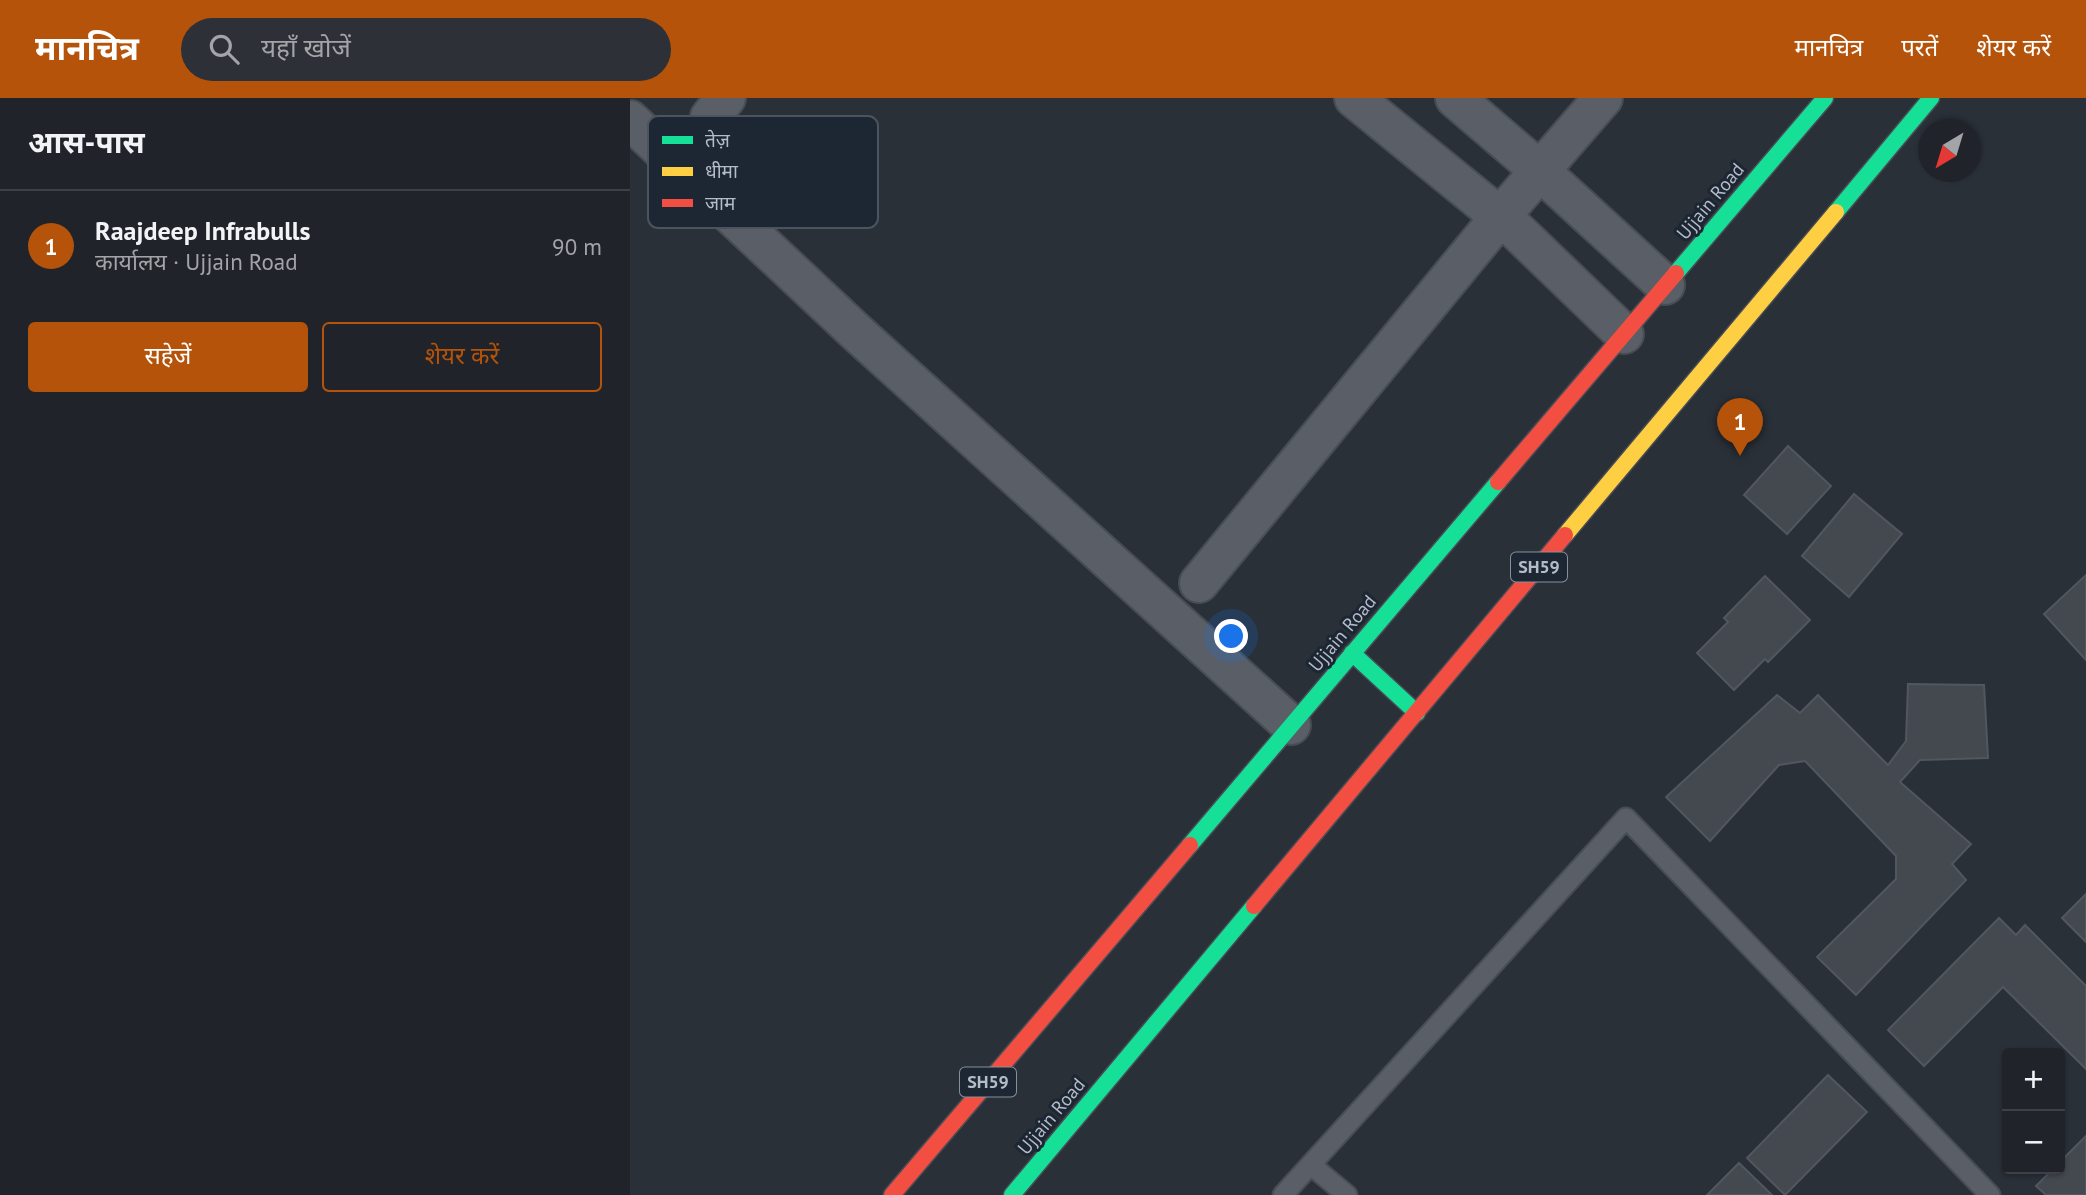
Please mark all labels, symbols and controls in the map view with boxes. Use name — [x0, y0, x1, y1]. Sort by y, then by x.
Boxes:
search box — [181, 18, 671, 81]
text: मानचित्र — [35, 26, 139, 69]
icon: search — [205, 30, 243, 68]
text: यहाँ खोजें — [261, 31, 351, 64]
text: मानचित्र — [1795, 32, 1863, 63]
text: परतें — [1901, 32, 1938, 63]
text: शेयर करें — [1976, 32, 2051, 63]
legend — [648, 116, 878, 228]
north arrow — [1918, 119, 1981, 182]
text: आस-पास — [28, 122, 145, 161]
text: तेज़ — [705, 128, 731, 152]
street label: Ujjain Road — [1671, 158, 1749, 244]
text: धीमा — [705, 159, 739, 183]
text: जाम — [705, 191, 736, 215]
text: Raajdeep Infrabulls — [95, 214, 310, 247]
text: 1 — [44, 232, 58, 261]
text: 90 m — [552, 232, 602, 261]
text: कार्यालय · Ujjain Road — [95, 247, 298, 276]
button: सहेजें — [28, 322, 308, 392]
button: शेयर करें — [322, 322, 602, 392]
pin: 1 — [1717, 398, 1763, 456]
road number: SH59 — [1511, 552, 1567, 582]
street label: Ujjain Road — [1303, 590, 1381, 676]
your location — [1214, 619, 1248, 653]
map controls — [2002, 1048, 2065, 1174]
button: + — [2002, 1048, 2065, 1111]
road number: SH59 — [960, 1068, 1016, 1097]
street label: Ujjain Road — [1012, 1073, 1090, 1159]
button: − — [2002, 1111, 2065, 1174]

